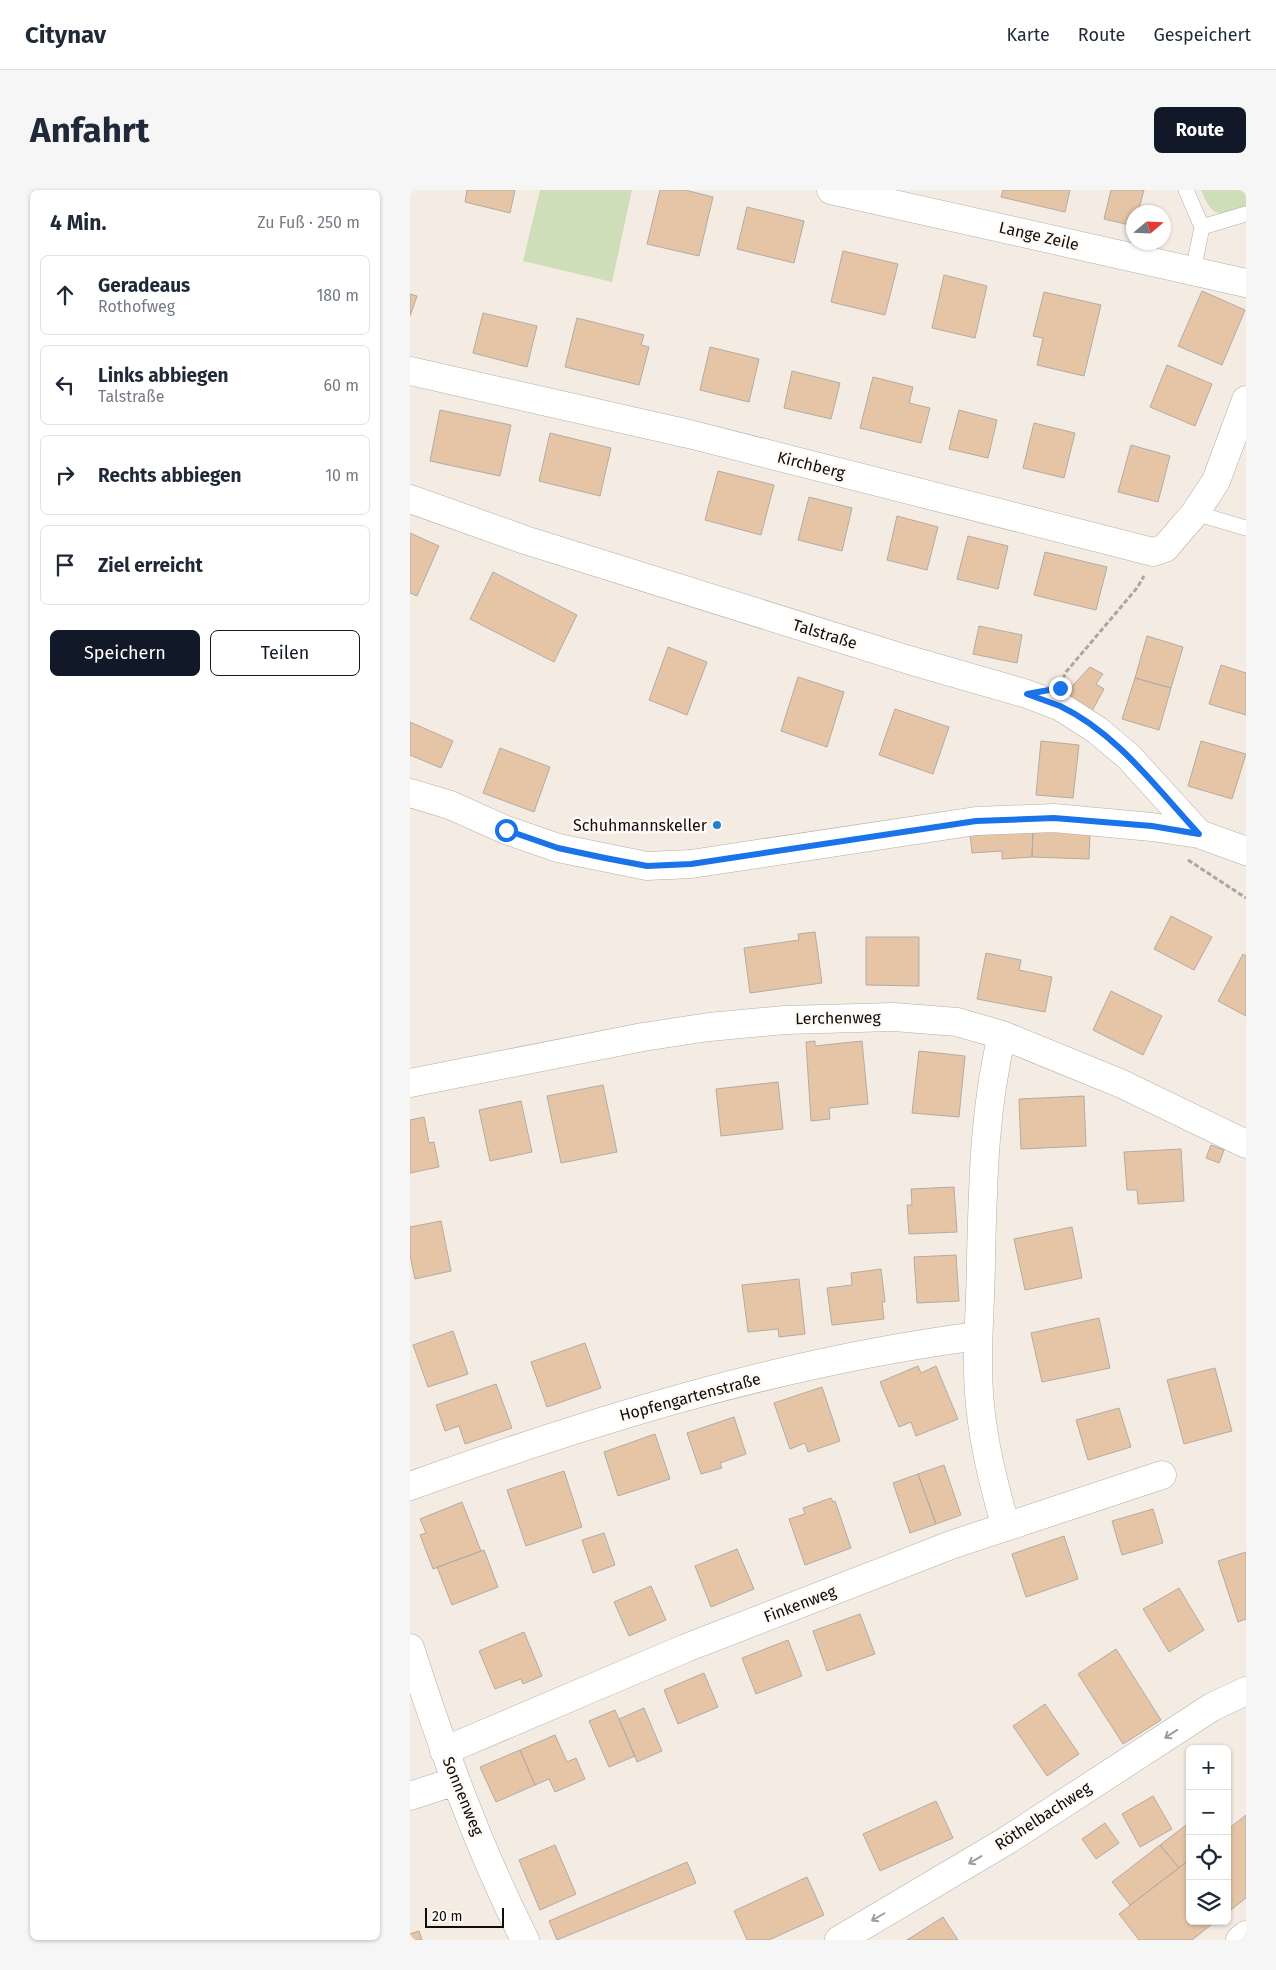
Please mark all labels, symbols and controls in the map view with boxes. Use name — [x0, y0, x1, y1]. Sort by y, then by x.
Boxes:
text: Citynav — [25, 21, 106, 49]
text: Karte — [1007, 24, 1050, 46]
text: Route — [1078, 24, 1125, 46]
text: Gespeichert — [1153, 24, 1251, 46]
button: Route — [1154, 107, 1246, 153]
text: Anfahrt — [30, 109, 149, 151]
north arrow — [1126, 205, 1171, 250]
text: 4 Min. — [50, 210, 106, 236]
text: Zu Fuß · 250 m — [257, 213, 360, 232]
street label: Lange Zeile — [997, 218, 1081, 254]
text: Geradeaus — [98, 274, 190, 297]
icon: ahead — [51, 281, 79, 309]
text: 180 m — [316, 286, 359, 305]
text: Rothofweg — [98, 297, 175, 316]
text: Links abbiegen — [98, 364, 229, 387]
icon: left — [51, 371, 79, 399]
text: 60 m — [324, 376, 359, 395]
text: Talstraße — [98, 387, 164, 406]
street label: Kirchberg — [775, 447, 847, 483]
icon: right — [51, 461, 79, 489]
text: Rechts abbiegen — [98, 464, 241, 487]
text: 10 m — [325, 466, 359, 485]
icon: arrive — [51, 551, 79, 579]
text: Ziel erreicht — [98, 554, 203, 577]
street label: Talstraße — [790, 615, 860, 653]
button: Speichern — [50, 630, 200, 676]
button: Teilen — [210, 630, 360, 676]
route end — [1049, 677, 1072, 700]
place label: Schuhmannskeller — [573, 816, 708, 835]
route start — [495, 819, 518, 842]
marker: Schuhmannskeller — [711, 819, 723, 831]
street label: Lerchenweg — [795, 1008, 882, 1028]
street label: Hopfengartenstraße — [617, 1369, 763, 1425]
street label: Finkenweg — [761, 1581, 839, 1626]
one-way arrow — [1164, 1729, 1178, 1739]
map controls — [1186, 1745, 1231, 1925]
button: + — [1186, 1745, 1231, 1790]
street label: Sonnenweg — [439, 1754, 488, 1839]
street label: Röthelbachweg — [991, 1777, 1095, 1854]
button: − — [1186, 1790, 1231, 1835]
button: locate — [1186, 1835, 1231, 1880]
one-way arrow — [969, 1855, 983, 1865]
button: layers — [1186, 1880, 1231, 1925]
scale bar — [425, 1905, 504, 1928]
text: 20 m — [432, 1908, 462, 1925]
one-way arrow — [872, 1913, 886, 1923]

